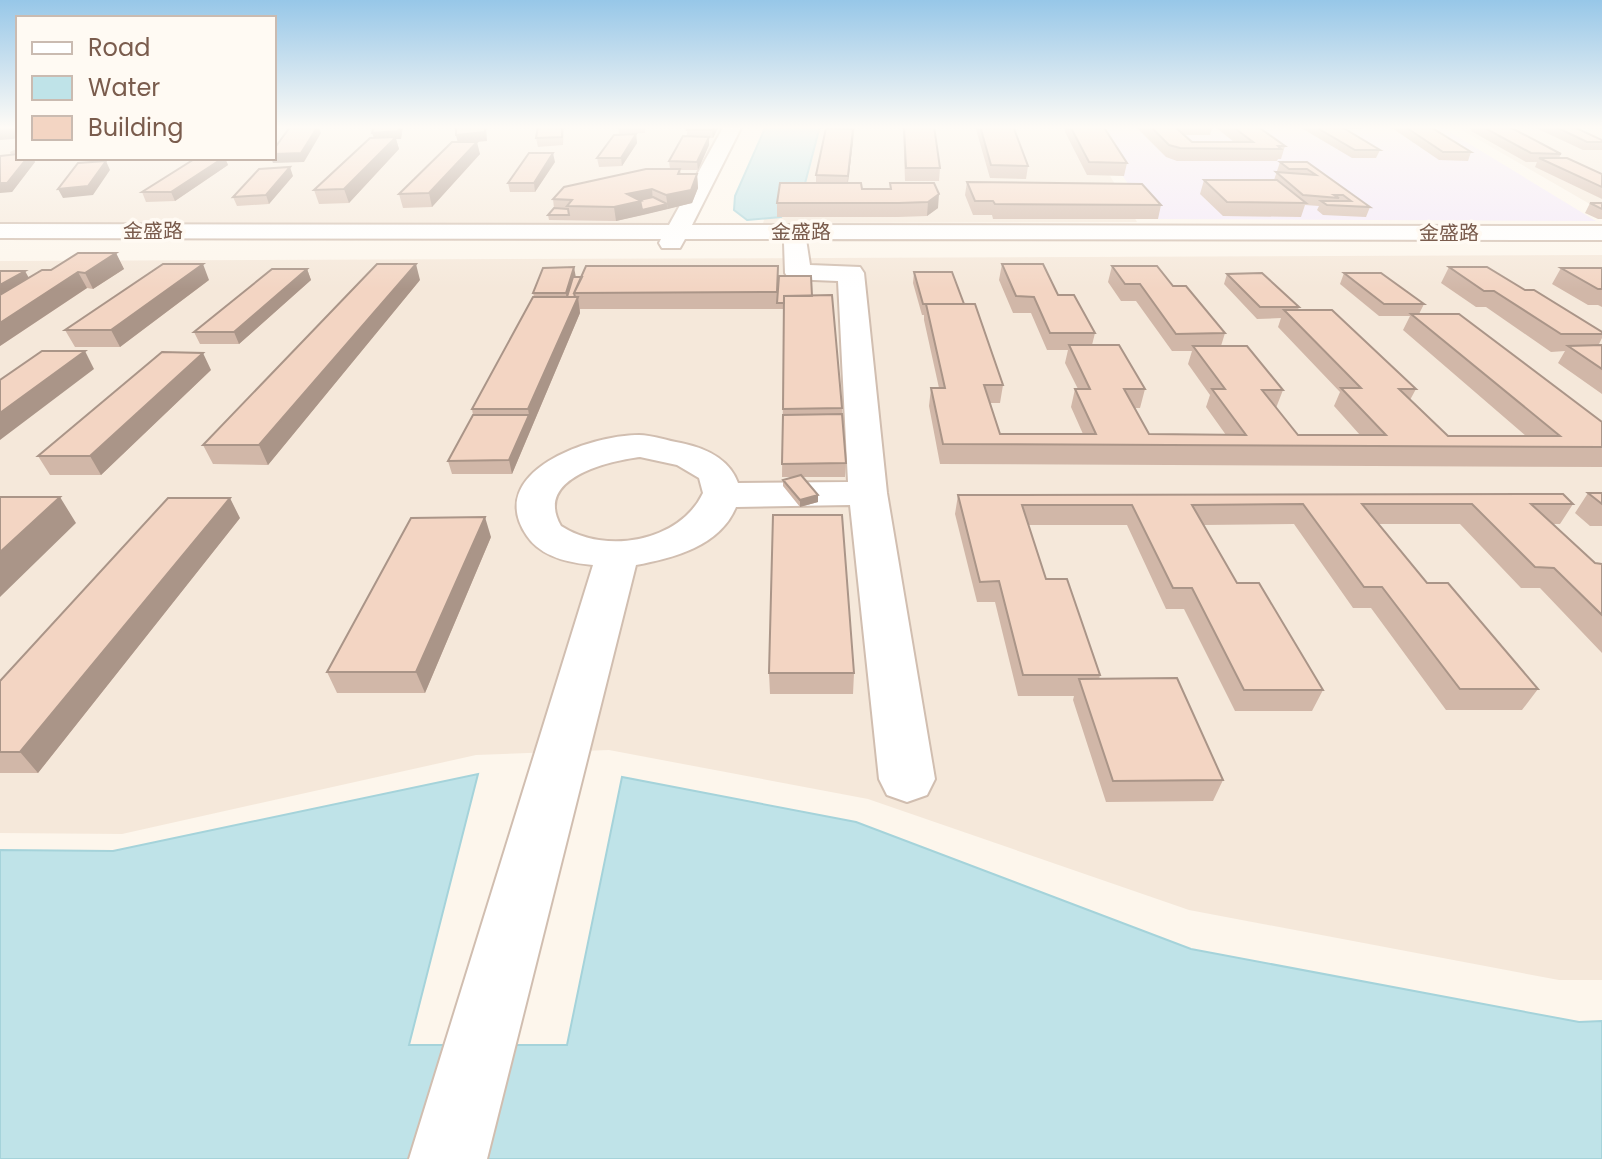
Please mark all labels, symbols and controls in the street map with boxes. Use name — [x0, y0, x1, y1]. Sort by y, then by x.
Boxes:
legend — [16, 16, 276, 160]
text: Road — [88, 31, 150, 64]
text: Water — [88, 71, 160, 104]
text: Building — [88, 111, 184, 144]
street label: 金盛路 — [123, 217, 183, 245]
street label: 金盛路 — [771, 218, 831, 246]
street label: 金盛路 — [1419, 219, 1479, 247]

